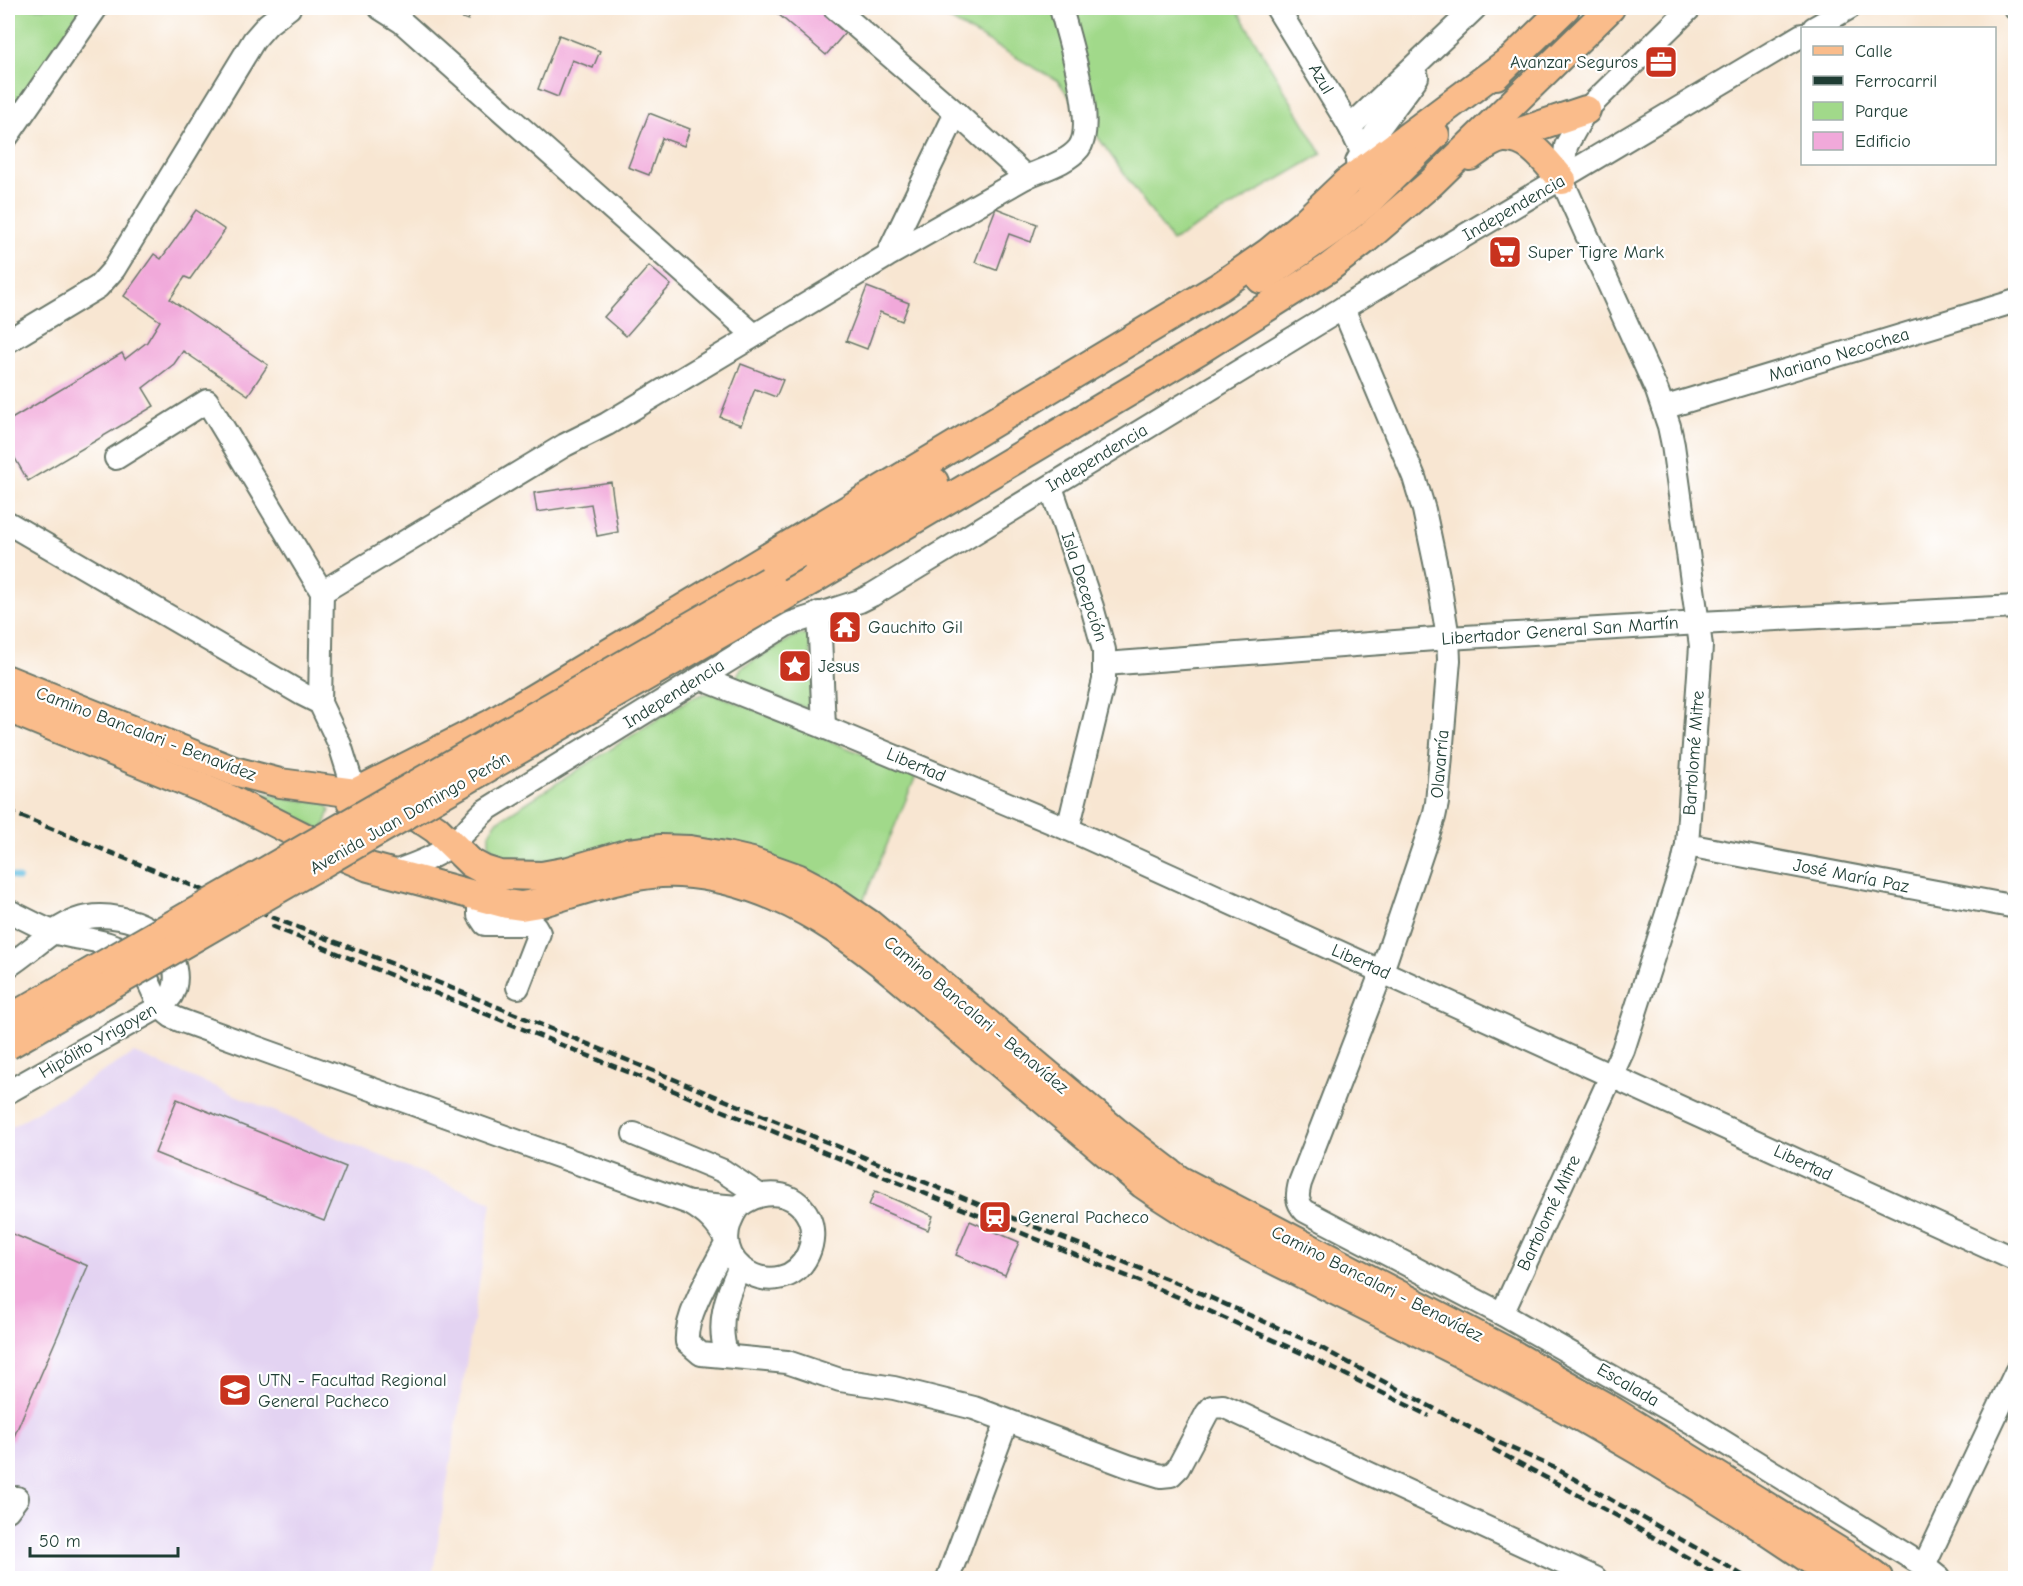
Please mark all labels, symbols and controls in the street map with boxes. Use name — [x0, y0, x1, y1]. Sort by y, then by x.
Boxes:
legend — [1801, 27, 1996, 165]
text: Calle — [1855, 41, 1892, 62]
office icon: Avanzar Seguros — [1643, 44, 1679, 80]
place label: Avanzar Seguros — [1510, 52, 1638, 73]
street label: Azul — [1304, 60, 1338, 98]
text: Ferrocarril — [1855, 71, 1937, 92]
text: Parque — [1855, 101, 1908, 122]
text: Edificio — [1855, 131, 1911, 152]
street label: Independencia — [1459, 170, 1569, 246]
supermarket icon: Super Tigre Mark — [1487, 234, 1523, 270]
place label: Super Tigre Mark — [1528, 242, 1664, 263]
street label: Mariano Necochea — [1766, 324, 1912, 386]
street label: Independencia — [1042, 419, 1152, 497]
street label: Isla Decepción — [1056, 530, 1112, 644]
temple icon: Gauchito Gil — [827, 609, 863, 645]
street label: Libertador General San Martín — [1441, 612, 1679, 650]
place label: Gauchito Gil — [868, 617, 963, 638]
place icon: Jesus — [777, 648, 813, 684]
street label: Independencia — [620, 655, 728, 733]
place label: Jesus — [818, 656, 859, 677]
street label: Camino Bancalari - Benavídez — [33, 682, 259, 786]
street label: Bartolomé Mitre — [1679, 690, 1709, 816]
street label: Olavarría — [1427, 729, 1453, 799]
street label: Libertad — [883, 743, 949, 787]
street label: Avenida Juan Domingo Perón — [306, 747, 514, 879]
street label: José María Paz — [1791, 854, 1911, 898]
street label: Camino Bancalari - Benavídez — [880, 932, 1073, 1098]
street label: Libertad — [1328, 940, 1394, 984]
street label: Hipólito Yrigoyen — [36, 999, 160, 1083]
street label: Libertad — [1770, 1140, 1836, 1186]
street label: Bartolomé Mitre — [1513, 1152, 1585, 1274]
station icon: General Pacheco — [977, 1199, 1013, 1235]
place label: General Pacheco — [1018, 1207, 1149, 1228]
street label: Camino Bancalari - Benavídez — [1268, 1221, 1486, 1347]
street label: Escalada — [1593, 1359, 1663, 1411]
place label: UTN - Facultad Regional General Pacheco — [258, 1370, 447, 1412]
school or university icon: UTN - Facultad Regional General Pacheco — [217, 1372, 253, 1408]
scale bar — [30, 1520, 178, 1558]
text: 50 m — [39, 1531, 81, 1552]

